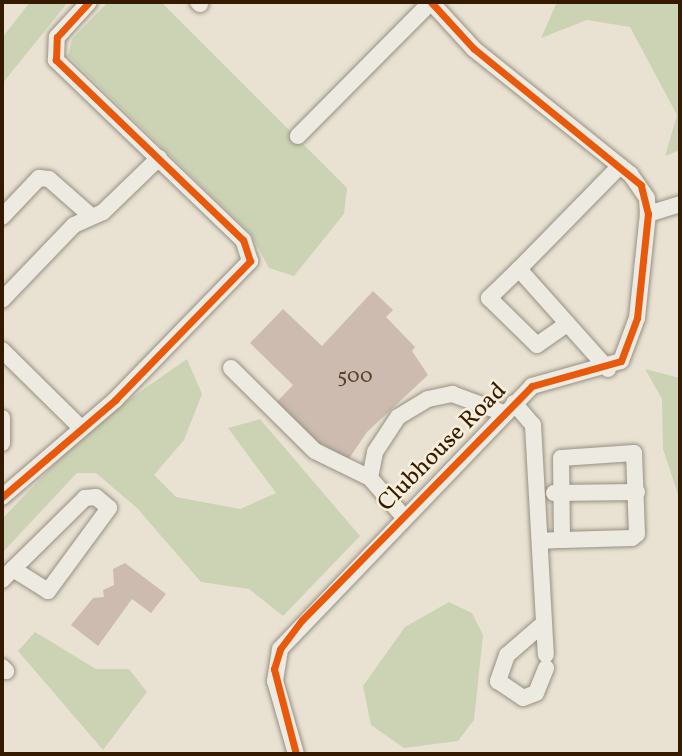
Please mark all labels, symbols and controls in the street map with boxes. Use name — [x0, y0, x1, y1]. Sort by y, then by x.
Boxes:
house number: 500 — [337, 364, 373, 390]
street label: Clubhouse Road — [373, 378, 513, 518]

